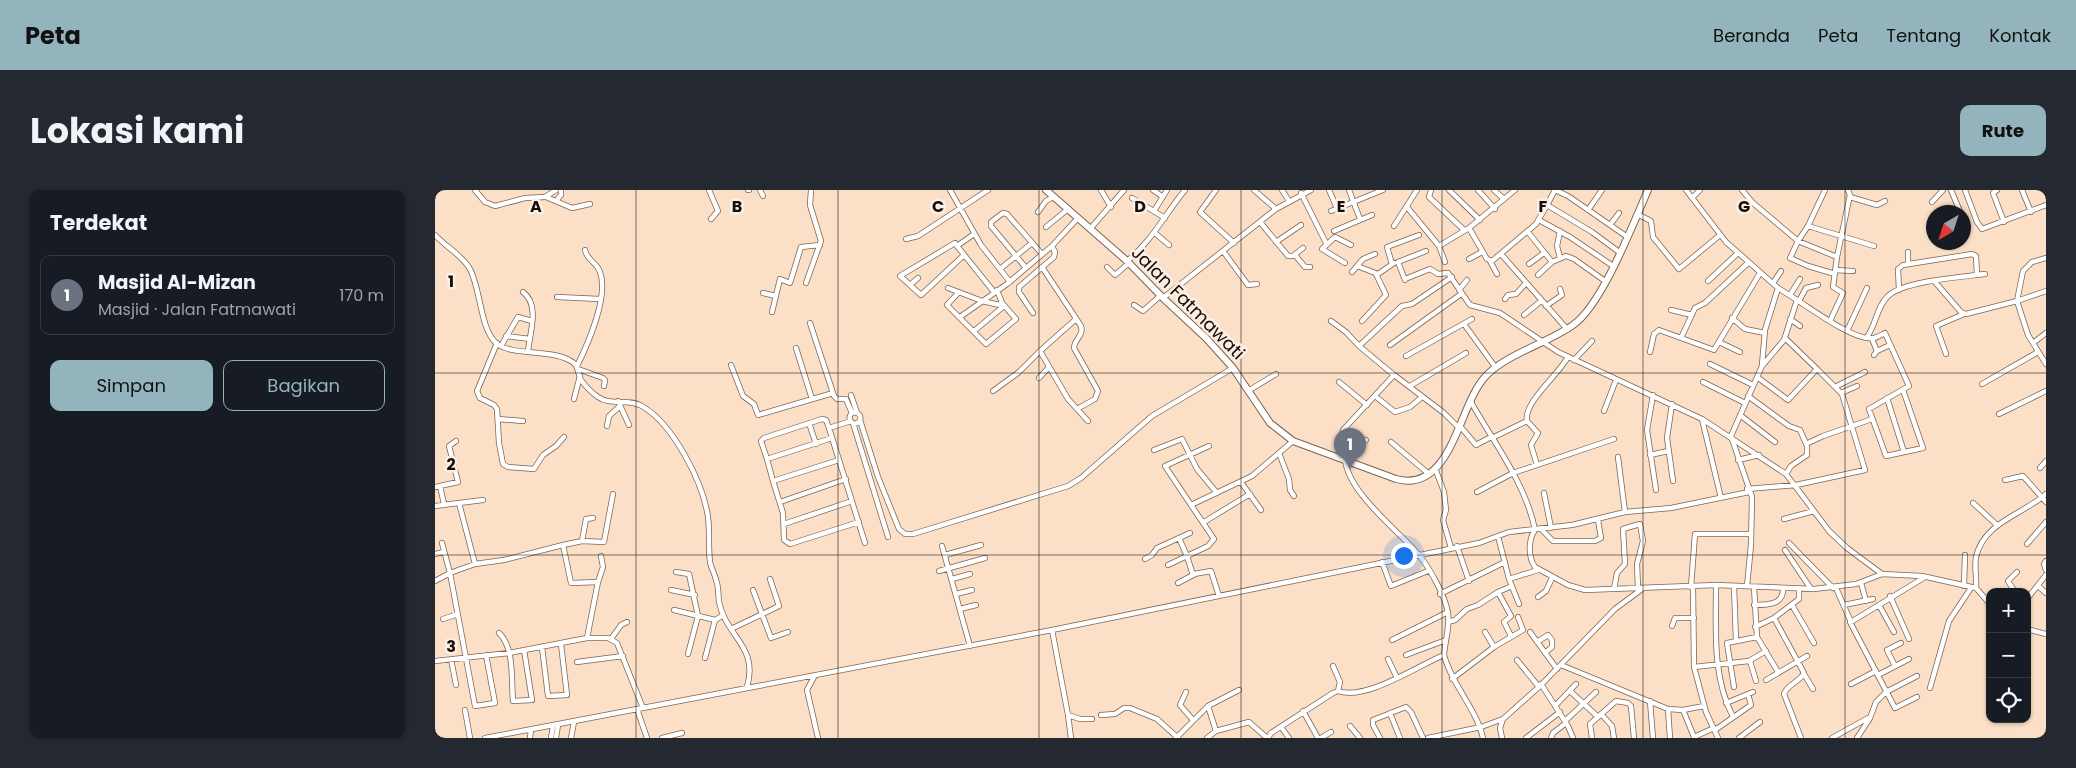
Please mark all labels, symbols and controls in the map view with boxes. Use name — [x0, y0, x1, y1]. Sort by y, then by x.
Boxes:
text: Peta — [25, 19, 81, 52]
text: Beranda — [1713, 23, 1790, 48]
text: Peta — [1818, 23, 1858, 48]
text: Tentang — [1886, 23, 1961, 48]
text: Kontak — [1989, 23, 2051, 48]
button: Rute — [1960, 105, 2046, 156]
text: Lokasi kami — [30, 106, 244, 155]
text: A — [530, 195, 542, 218]
text: B — [732, 195, 742, 218]
text: C — [932, 195, 944, 218]
text: D — [1134, 195, 1146, 218]
text: E — [1337, 195, 1345, 218]
text: F — [1539, 195, 1548, 218]
text: G — [1738, 195, 1750, 218]
north arrow — [1926, 205, 1971, 250]
text: Terdekat — [50, 208, 147, 237]
street label: Jalan Fatmawati — [1126, 240, 1251, 365]
text: Masjid Al-Mizan — [98, 269, 256, 296]
text: 1 — [448, 270, 454, 293]
text: 1 — [64, 284, 70, 307]
text: 170 m — [339, 284, 384, 307]
text: Masjid · Jalan Fatmawati — [98, 298, 296, 321]
button: Simpan — [50, 360, 213, 411]
button: Bagikan — [223, 360, 385, 411]
pin: 1 — [1334, 428, 1366, 469]
text: 2 — [446, 453, 456, 476]
your location — [1391, 543, 1417, 569]
map controls — [1986, 588, 2031, 723]
button: + — [1986, 588, 2031, 633]
button: − — [1986, 633, 2031, 678]
text: 3 — [446, 635, 456, 658]
button: locate — [1986, 678, 2031, 723]

